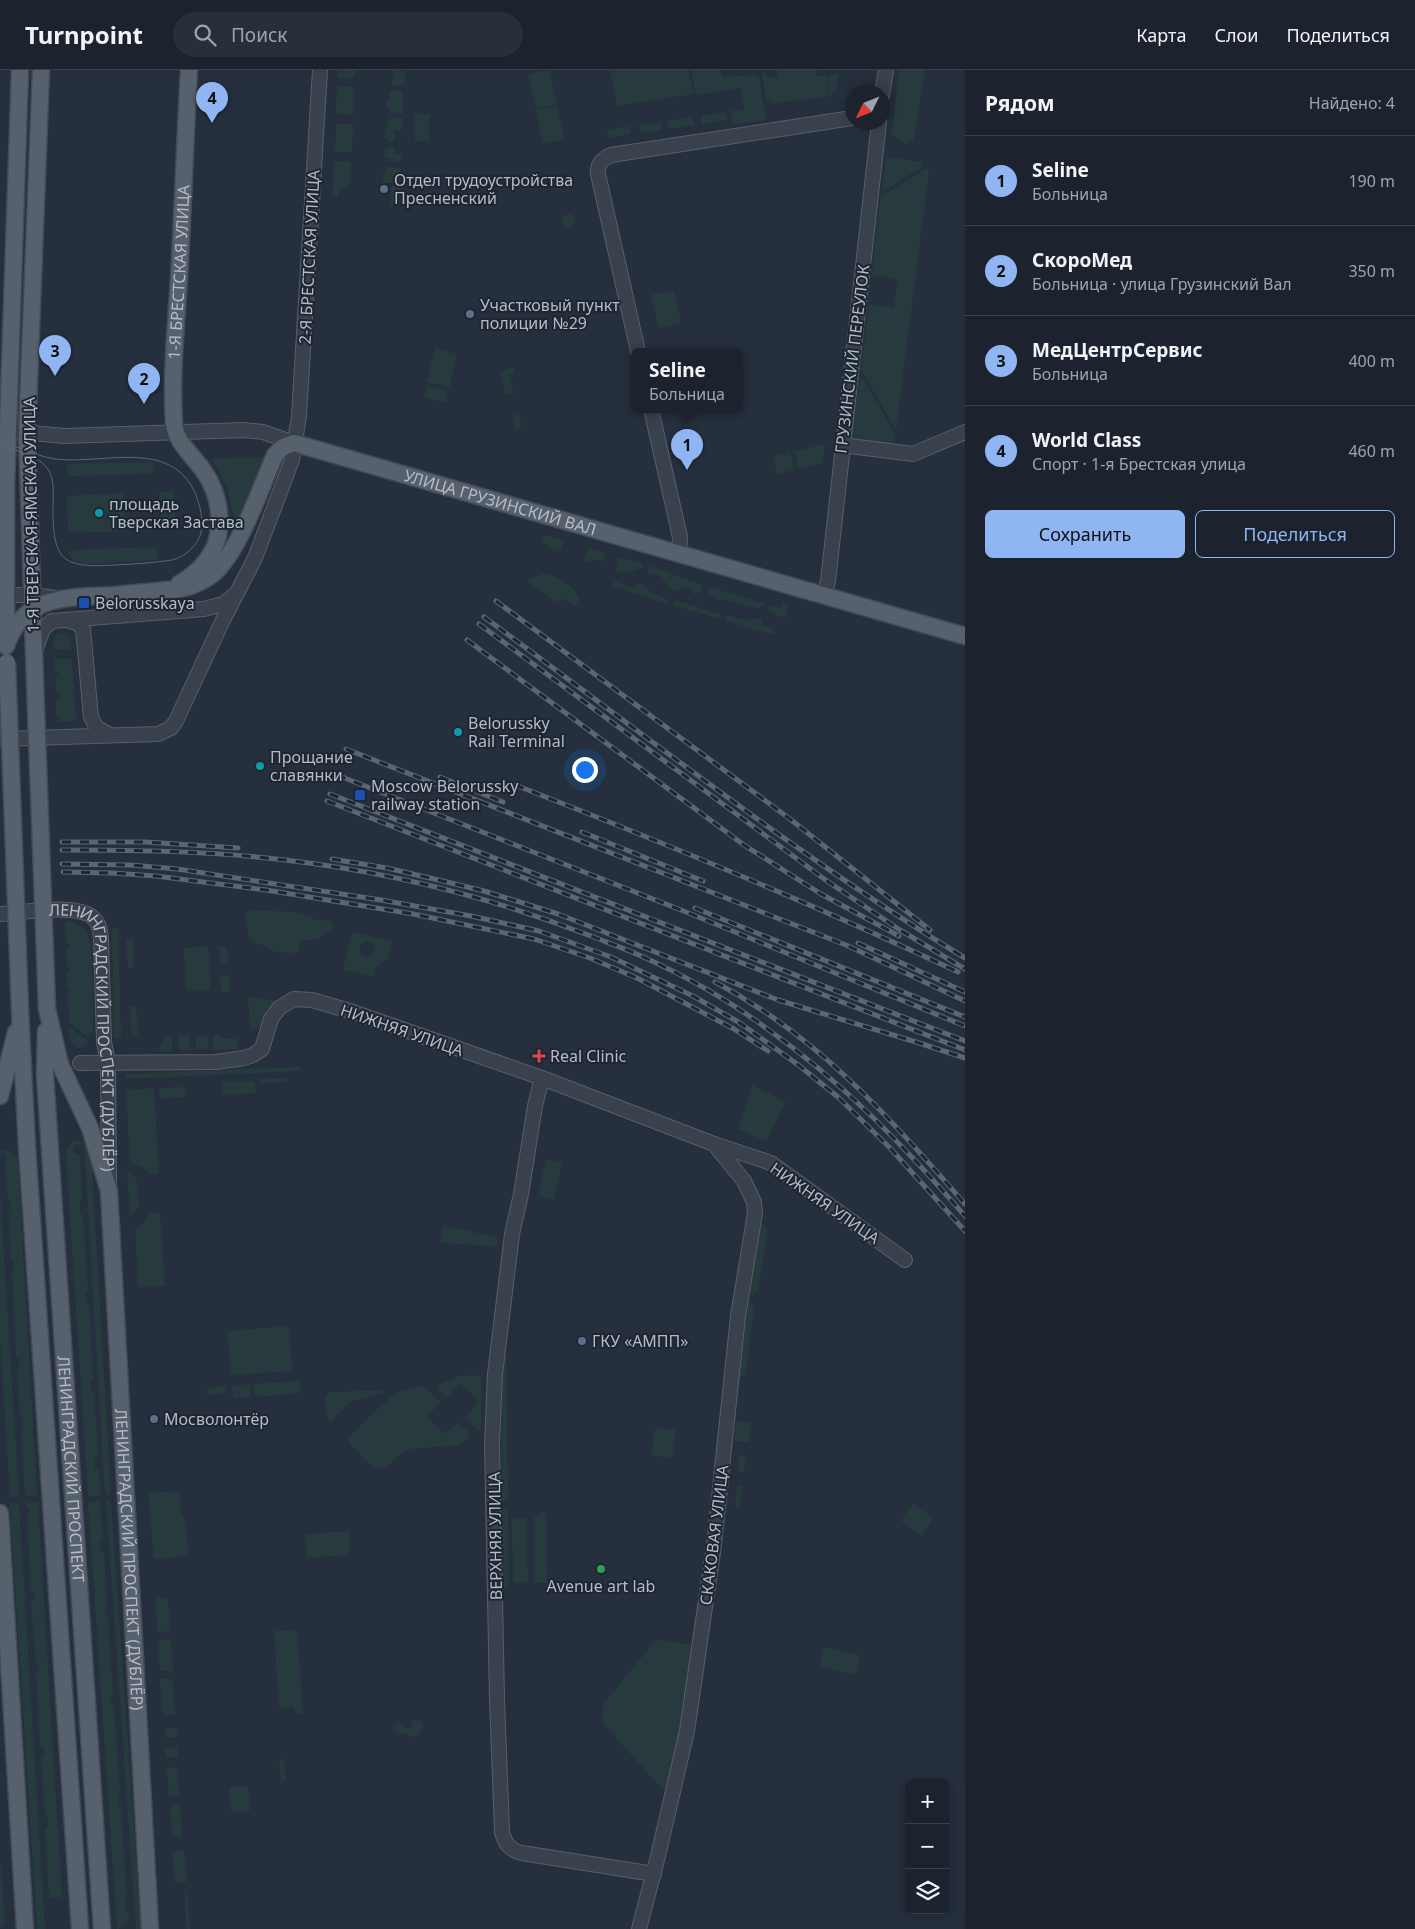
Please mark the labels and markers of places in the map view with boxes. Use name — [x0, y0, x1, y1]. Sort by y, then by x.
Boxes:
pin: 4 — [196, 82, 228, 123]
place label: Отдел трудоустройства Пресненский — [394, 169, 573, 209]
marker: Отдел трудоустройства Пресненский — [378, 183, 390, 195]
place label: Участковый пункт полиции №29 — [480, 294, 620, 334]
marker: Участковый пункт полиции №29 — [464, 308, 476, 320]
pin: 3 — [39, 335, 71, 376]
pin: 2 — [128, 363, 160, 404]
pin: 1 — [671, 429, 703, 470]
place label: площадь Тверская Застава — [109, 493, 244, 533]
marker: площадь Тверская Застава — [93, 507, 105, 519]
place label: Belorusskaya — [95, 592, 195, 614]
marker: Belorusskaya — [77, 596, 91, 610]
place label: Belorussky Rail Terminal — [468, 712, 565, 752]
marker: Belorussky Rail Terminal — [452, 726, 464, 738]
place label: Прощание славянки — [270, 746, 353, 786]
marker: Прощание славянки — [254, 760, 266, 772]
place label: Moscow Belorussky railway station — [371, 775, 519, 815]
marker: Moscow Belorussky railway station — [353, 788, 367, 802]
place label: Real Clinic — [550, 1045, 627, 1067]
marker: Real Clinic — [532, 1049, 546, 1063]
place label: ГКУ «АМПП» — [592, 1330, 688, 1352]
marker: ГКУ «АМПП» — [576, 1335, 588, 1347]
place label: Мосволонтёр — [164, 1408, 269, 1430]
marker: Мосволонтёр — [148, 1413, 160, 1425]
marker: Avenue art lab — [595, 1563, 607, 1575]
place label: Avenue art lab — [547, 1575, 655, 1597]

